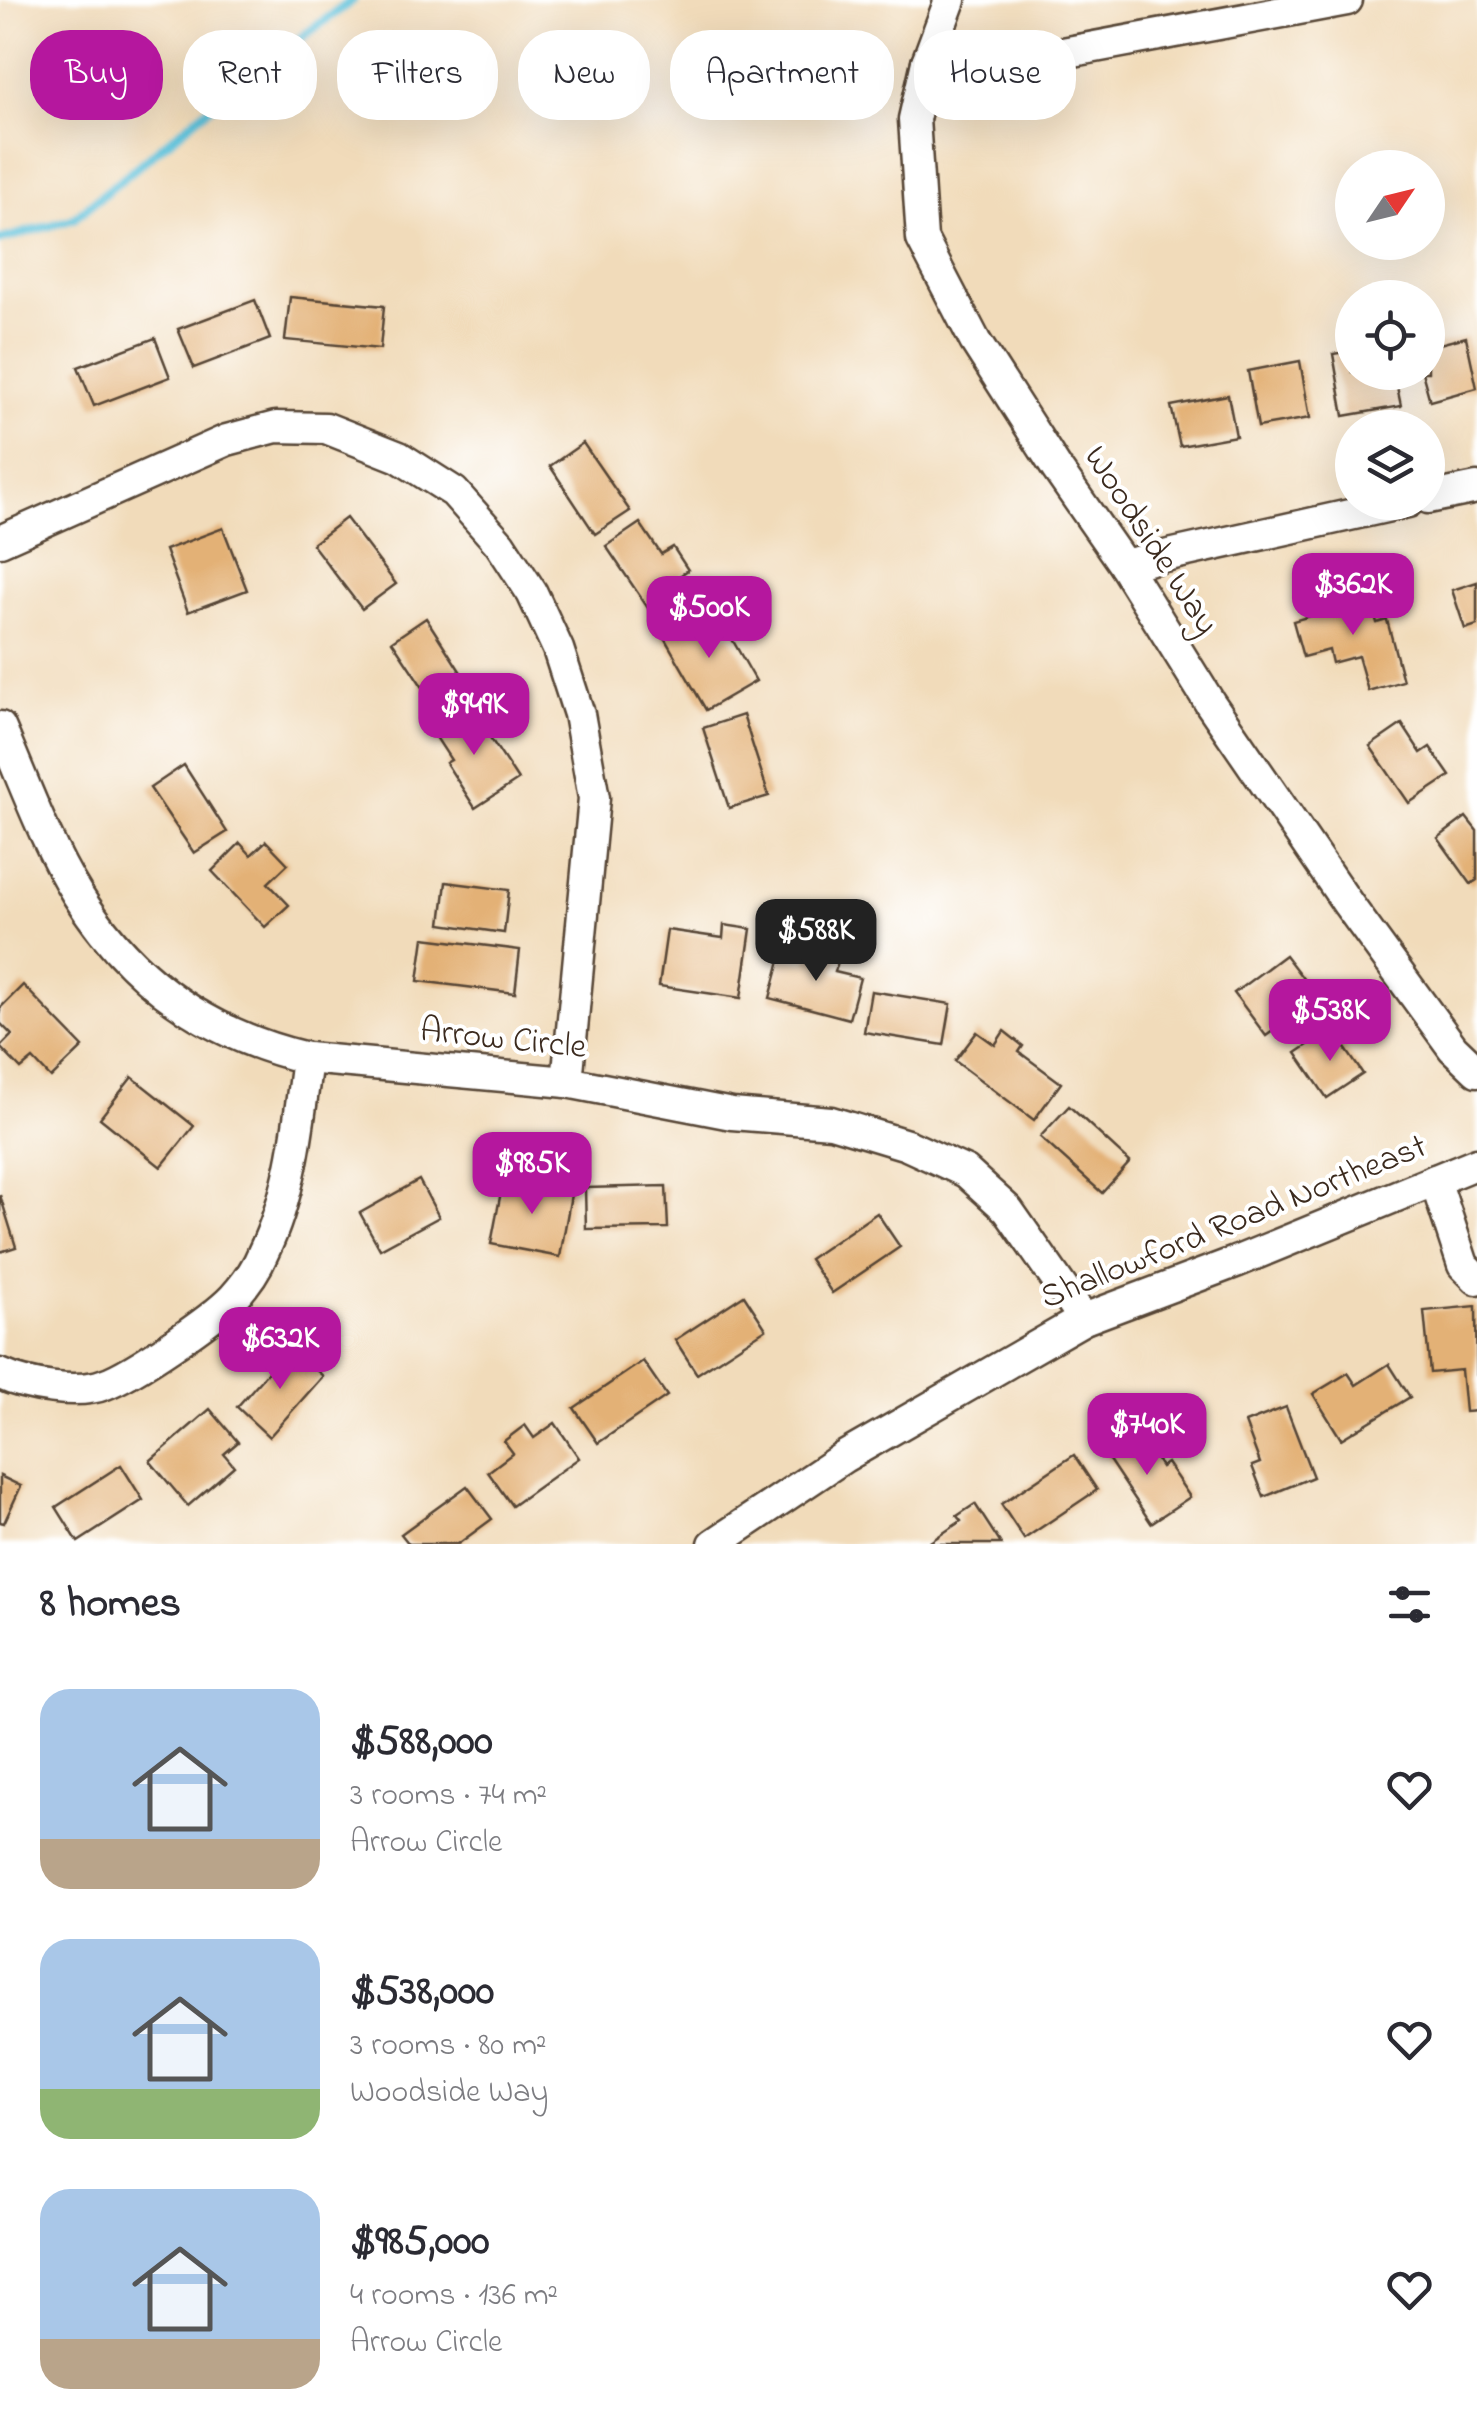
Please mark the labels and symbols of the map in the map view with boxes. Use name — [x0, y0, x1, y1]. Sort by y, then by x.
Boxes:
north arrow — [1335, 150, 1445, 260]
street label: Woodside Way — [1070, 436, 1230, 646]
pin: $362K — [1283, 553, 1423, 638]
pin: $500K — [639, 576, 779, 661]
pin: $949K — [404, 673, 544, 758]
pin: $588K — [746, 899, 886, 984]
pin: $538K — [1260, 979, 1400, 1064]
street label: Arrow Circle — [417, 1006, 589, 1074]
street label: Shallowford Road Northeast — [1033, 1122, 1435, 1324]
pin: $985K — [462, 1132, 602, 1217]
pin: $632K — [210, 1307, 350, 1392]
pin: $740K — [1077, 1393, 1217, 1478]

